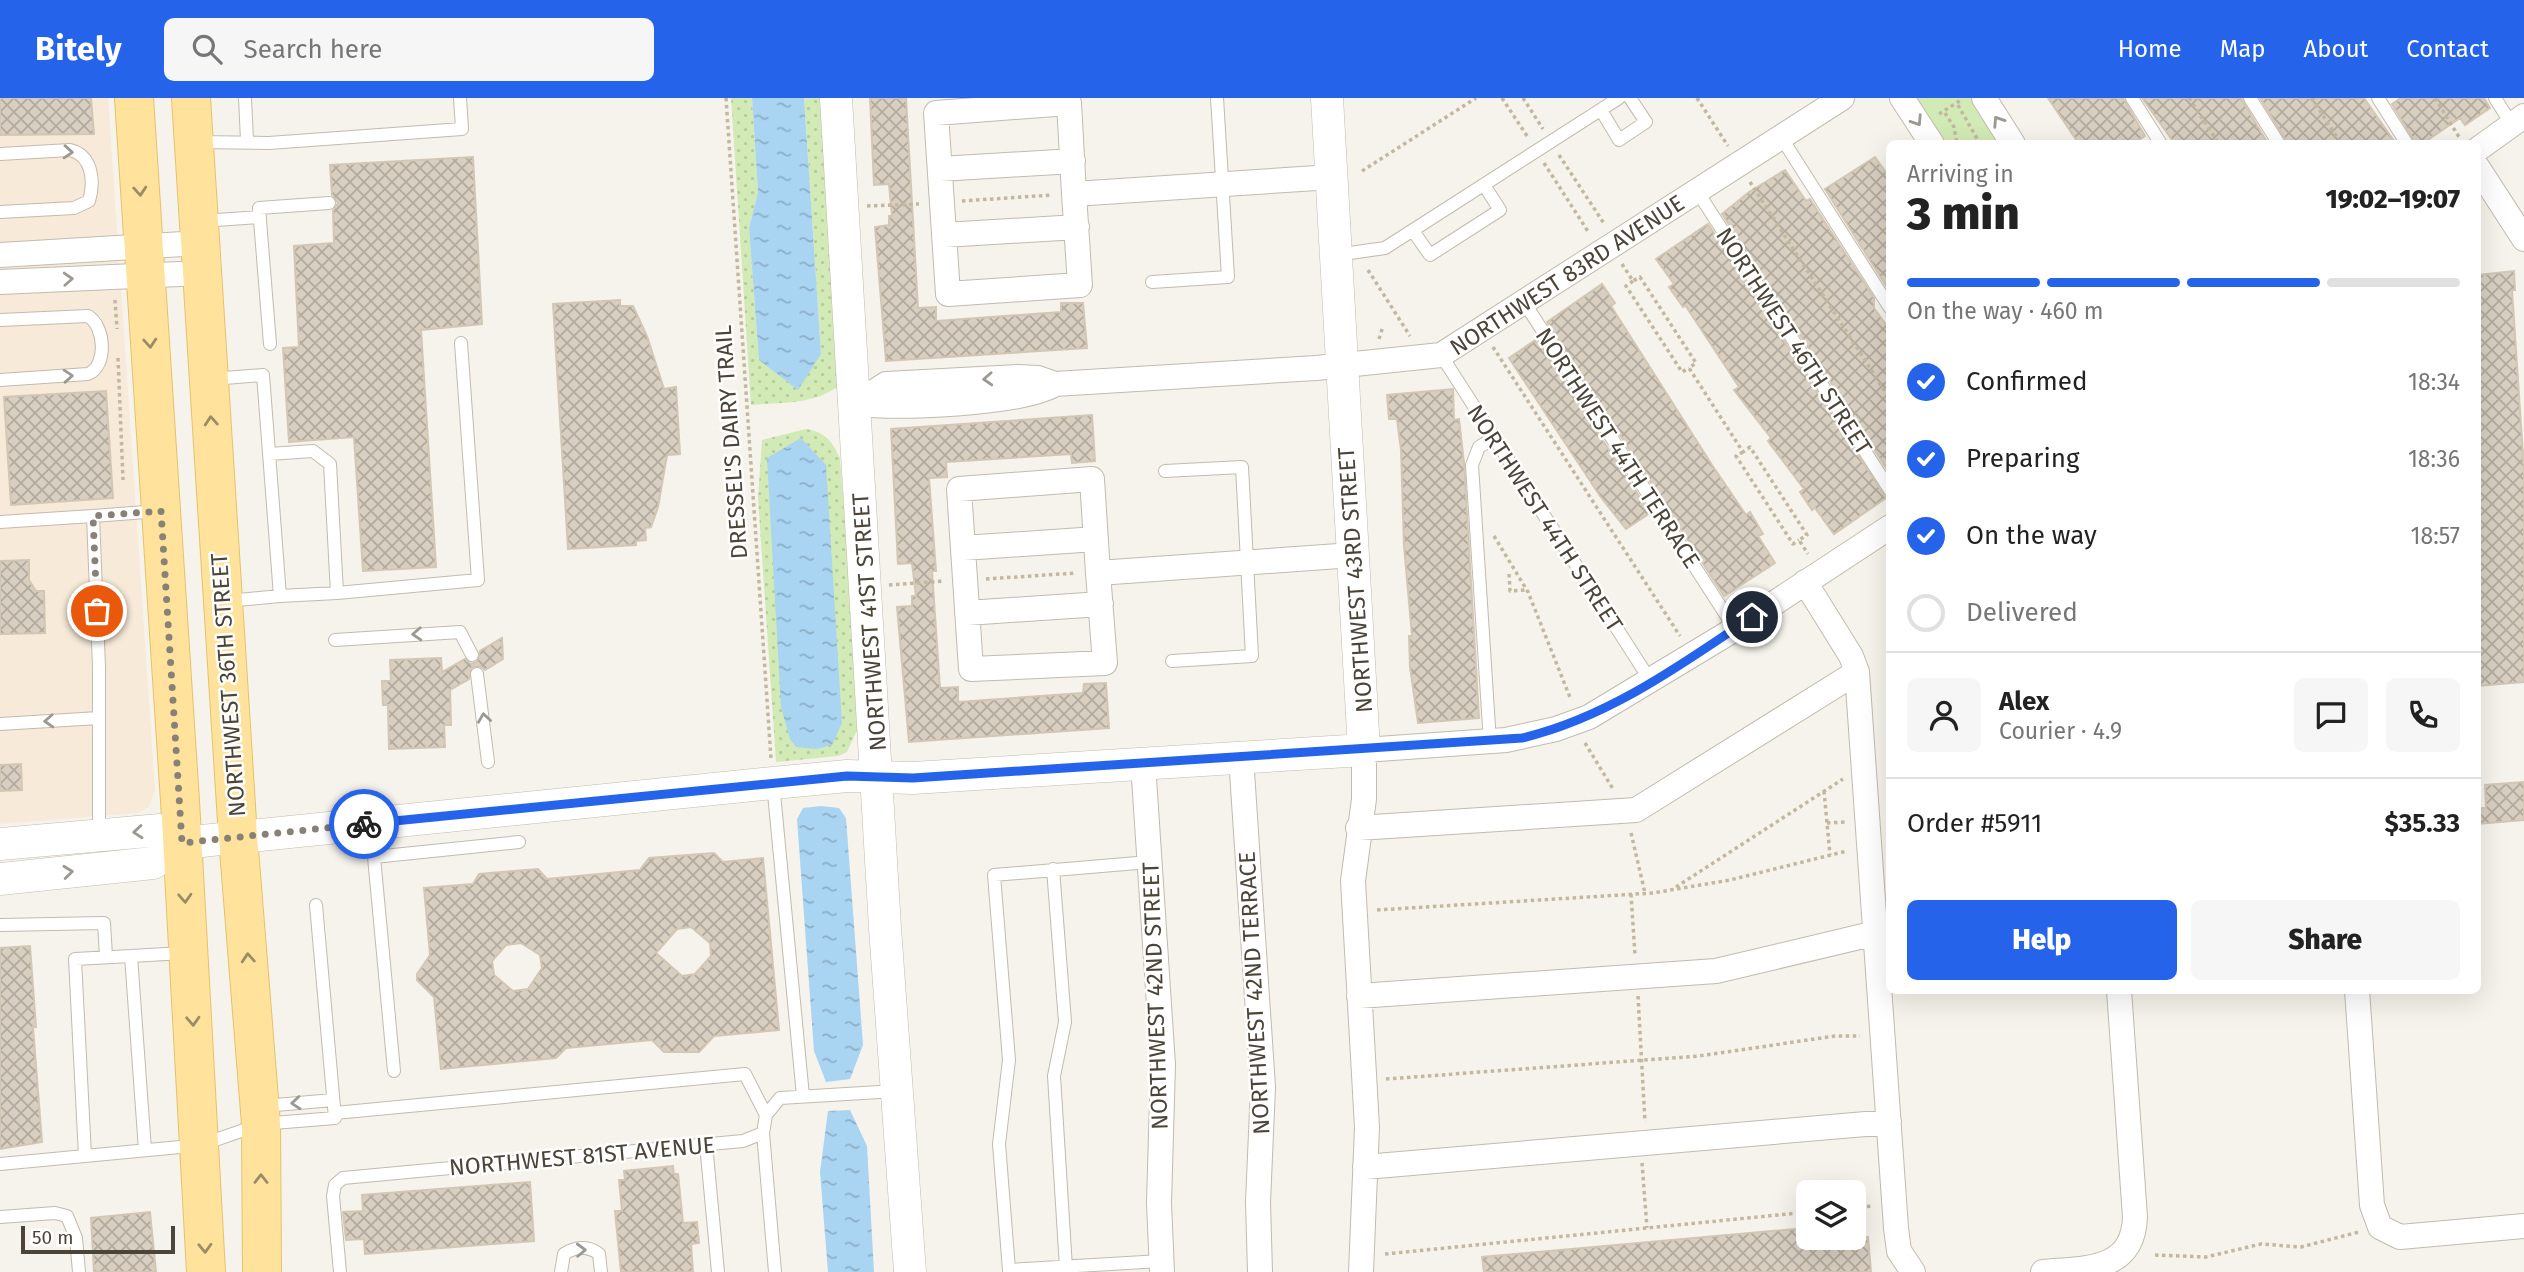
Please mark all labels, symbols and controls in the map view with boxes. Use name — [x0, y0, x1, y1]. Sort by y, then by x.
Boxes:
search box — [164, 18, 654, 81]
text: Bitely — [35, 29, 122, 69]
icon: search — [188, 30, 226, 68]
text: Search here — [244, 34, 382, 65]
text: Home — [2118, 35, 2182, 63]
text: Map — [2220, 35, 2266, 63]
text: About — [2304, 35, 2368, 63]
text: Contact — [2406, 35, 2489, 63]
one-way arrow — [1909, 113, 1922, 126]
one-way arrow — [1994, 115, 2007, 128]
one-way arrow — [63, 144, 74, 159]
text: Arriving in — [1907, 160, 2014, 188]
text: 19:02–19:07 — [2325, 184, 2460, 215]
one-way arrow — [132, 185, 147, 196]
text: 3 min — [1907, 186, 2020, 241]
street label: NORTHWEST 83RD AVENUE — [1445, 189, 1689, 361]
street label: NORTHWEST 46TH STREET — [1710, 222, 1878, 460]
one-way arrow — [63, 271, 74, 286]
text: On the way · 460 m — [1907, 297, 2103, 325]
street label: NORTHWEST 44TH TERRACE — [1530, 323, 1706, 573]
street label: DRESSEL'S DAIRY TRAIL — [709, 324, 753, 560]
one-way arrow — [142, 337, 157, 348]
icon: check — [1907, 363, 1945, 401]
text: Confirmed — [1966, 366, 2087, 397]
text: 18:34 — [2408, 368, 2460, 396]
one-way arrow — [63, 369, 74, 384]
one-way arrow — [982, 371, 993, 386]
street label: NORTHWEST 44TH STREET — [1461, 399, 1629, 637]
one-way arrow — [204, 416, 219, 427]
icon: check — [1907, 440, 1945, 478]
text: Preparing — [1966, 443, 2079, 474]
text: 18:36 — [2408, 445, 2460, 473]
street label: NORTHWEST 43RD STREET — [1332, 446, 1378, 714]
street label: NORTHWEST 41ST STREET — [846, 492, 892, 752]
icon: check — [1907, 517, 1945, 555]
text: On the way — [1966, 520, 2097, 551]
text: 18:57 — [2411, 522, 2460, 550]
street label: NORTHWEST 36TH STREET — [205, 552, 251, 818]
pin — [67, 581, 127, 641]
pin — [1722, 587, 1782, 647]
icon: bag — [78, 592, 116, 630]
text: Delivered — [1966, 597, 2078, 628]
icon: home — [1733, 598, 1771, 636]
one-way arrow — [412, 627, 423, 642]
button: person — [1907, 678, 1981, 752]
button: chat — [2294, 678, 2368, 752]
button: phone — [2386, 678, 2460, 752]
text: Alex — [1999, 686, 2049, 717]
one-way arrow — [477, 712, 492, 724]
one-way arrow — [44, 713, 55, 728]
text: Courier · 4.9 — [1999, 717, 2122, 745]
courier — [329, 789, 399, 859]
icon: bike — [345, 805, 383, 843]
text: Order #5911 — [1907, 808, 2042, 839]
text: $35.33 — [2385, 808, 2460, 839]
one-way arrow — [133, 824, 144, 839]
street label: NORTHWEST 42ND TERRACE — [1233, 851, 1275, 1135]
street label: NORTHWEST 42ND STREET — [1136, 862, 1174, 1130]
one-way arrow — [63, 865, 74, 880]
one-way arrow — [178, 893, 193, 904]
button: Help — [1907, 900, 2177, 980]
button: Share — [2191, 900, 2460, 980]
one-way arrow — [241, 953, 256, 964]
one-way arrow — [185, 1016, 200, 1027]
one-way arrow — [291, 1095, 302, 1110]
street label: NORTHWEST 81ST AVENUE — [448, 1130, 716, 1182]
one-way arrow — [253, 1174, 269, 1184]
map controls — [1796, 1180, 1866, 1250]
button: layers — [1796, 1180, 1866, 1250]
scale bar — [21, 1223, 175, 1255]
text: 50 m — [32, 1226, 73, 1249]
one-way arrow — [576, 1242, 587, 1257]
one-way arrow — [198, 1243, 213, 1254]

